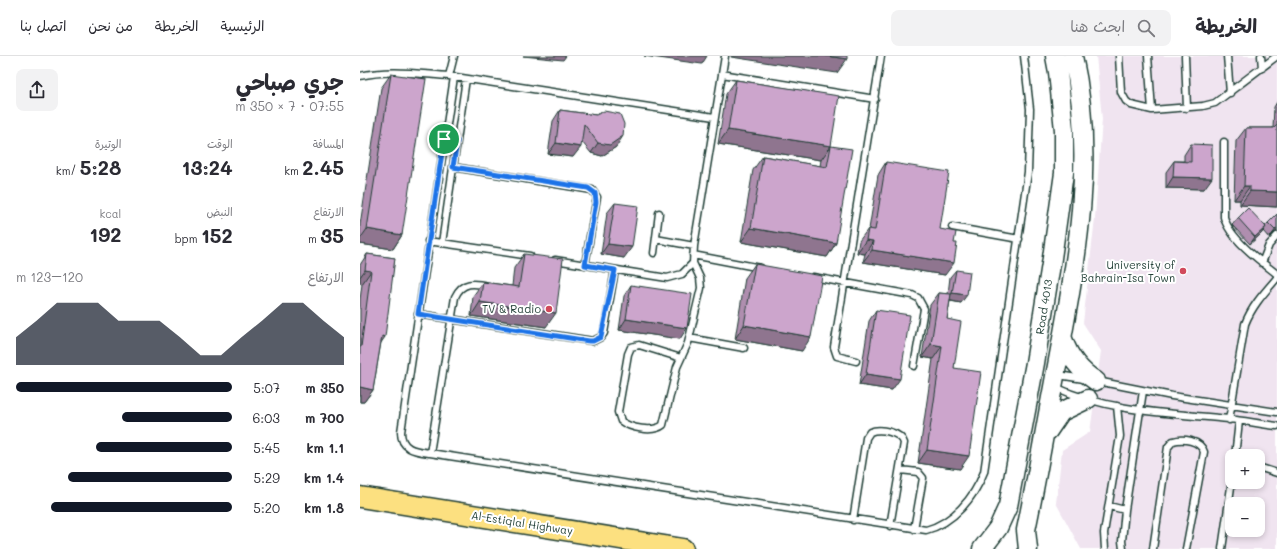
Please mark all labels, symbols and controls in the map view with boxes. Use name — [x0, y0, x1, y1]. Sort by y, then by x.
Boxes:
search box — [891, 10, 1171, 46]
text: الخريطة — [1195, 13, 1257, 38]
text: اتصل بنا — [20, 16, 66, 35]
text: من نحن — [88, 16, 133, 35]
text: الخريطة — [155, 16, 199, 35]
text: الرئيسية — [221, 16, 264, 35]
text: ابحث هنا — [1070, 16, 1125, 36]
icon: search — [1135, 17, 1157, 39]
text: جري صباحي — [236, 67, 344, 96]
button: share — [16, 69, 58, 111]
text: 07:55 · 7 × 350 m — [235, 97, 344, 114]
pin — [427, 122, 461, 156]
icon: arrive — [433, 128, 455, 150]
text: الوتيرة — [95, 136, 121, 151]
text: الوقت — [207, 136, 233, 151]
text: المسافة — [313, 136, 344, 151]
text: 5:28 — [80, 154, 121, 180]
text: 13:24 — [182, 154, 233, 180]
text: 2.45 — [302, 154, 344, 180]
text: /km — [56, 163, 80, 178]
text: km — [284, 163, 302, 178]
text: النبض — [206, 204, 233, 219]
text: الارتفاع — [313, 204, 344, 219]
text: kcal — [99, 206, 121, 221]
text: 192 — [89, 221, 121, 247]
text: 152 — [201, 222, 233, 248]
text: 35 — [320, 222, 344, 248]
text: bpm — [175, 231, 201, 246]
text: m — [308, 231, 320, 246]
place label: University of Bahrain-Isa Town — [1081, 257, 1176, 285]
marker: University of Bahrain-Isa Town — [1178, 266, 1188, 276]
text: 120–123 m — [16, 268, 83, 285]
text: الارتفاع — [308, 268, 344, 285]
street label: Road 4013 — [1032, 278, 1055, 336]
place label: TV & Radio — [482, 301, 541, 316]
marker: TV & Radio — [544, 304, 554, 314]
text: 5:07 — [253, 379, 280, 396]
text: 350 m — [305, 379, 344, 396]
text: 6:03 — [252, 409, 280, 426]
text: 700 m — [305, 409, 344, 426]
text: 5:45 — [253, 439, 280, 456]
text: 1.1 km — [306, 439, 344, 456]
map controls — [1225, 449, 1265, 537]
button: + — [1225, 449, 1265, 489]
text: 5:29 — [253, 469, 280, 486]
text: 1.4 km — [304, 469, 344, 486]
button: − — [1225, 497, 1265, 537]
text: 5:20 — [253, 499, 280, 516]
text: 1.8 km — [304, 499, 344, 516]
street label: Al-Estiqlal Highway — [470, 507, 574, 538]

